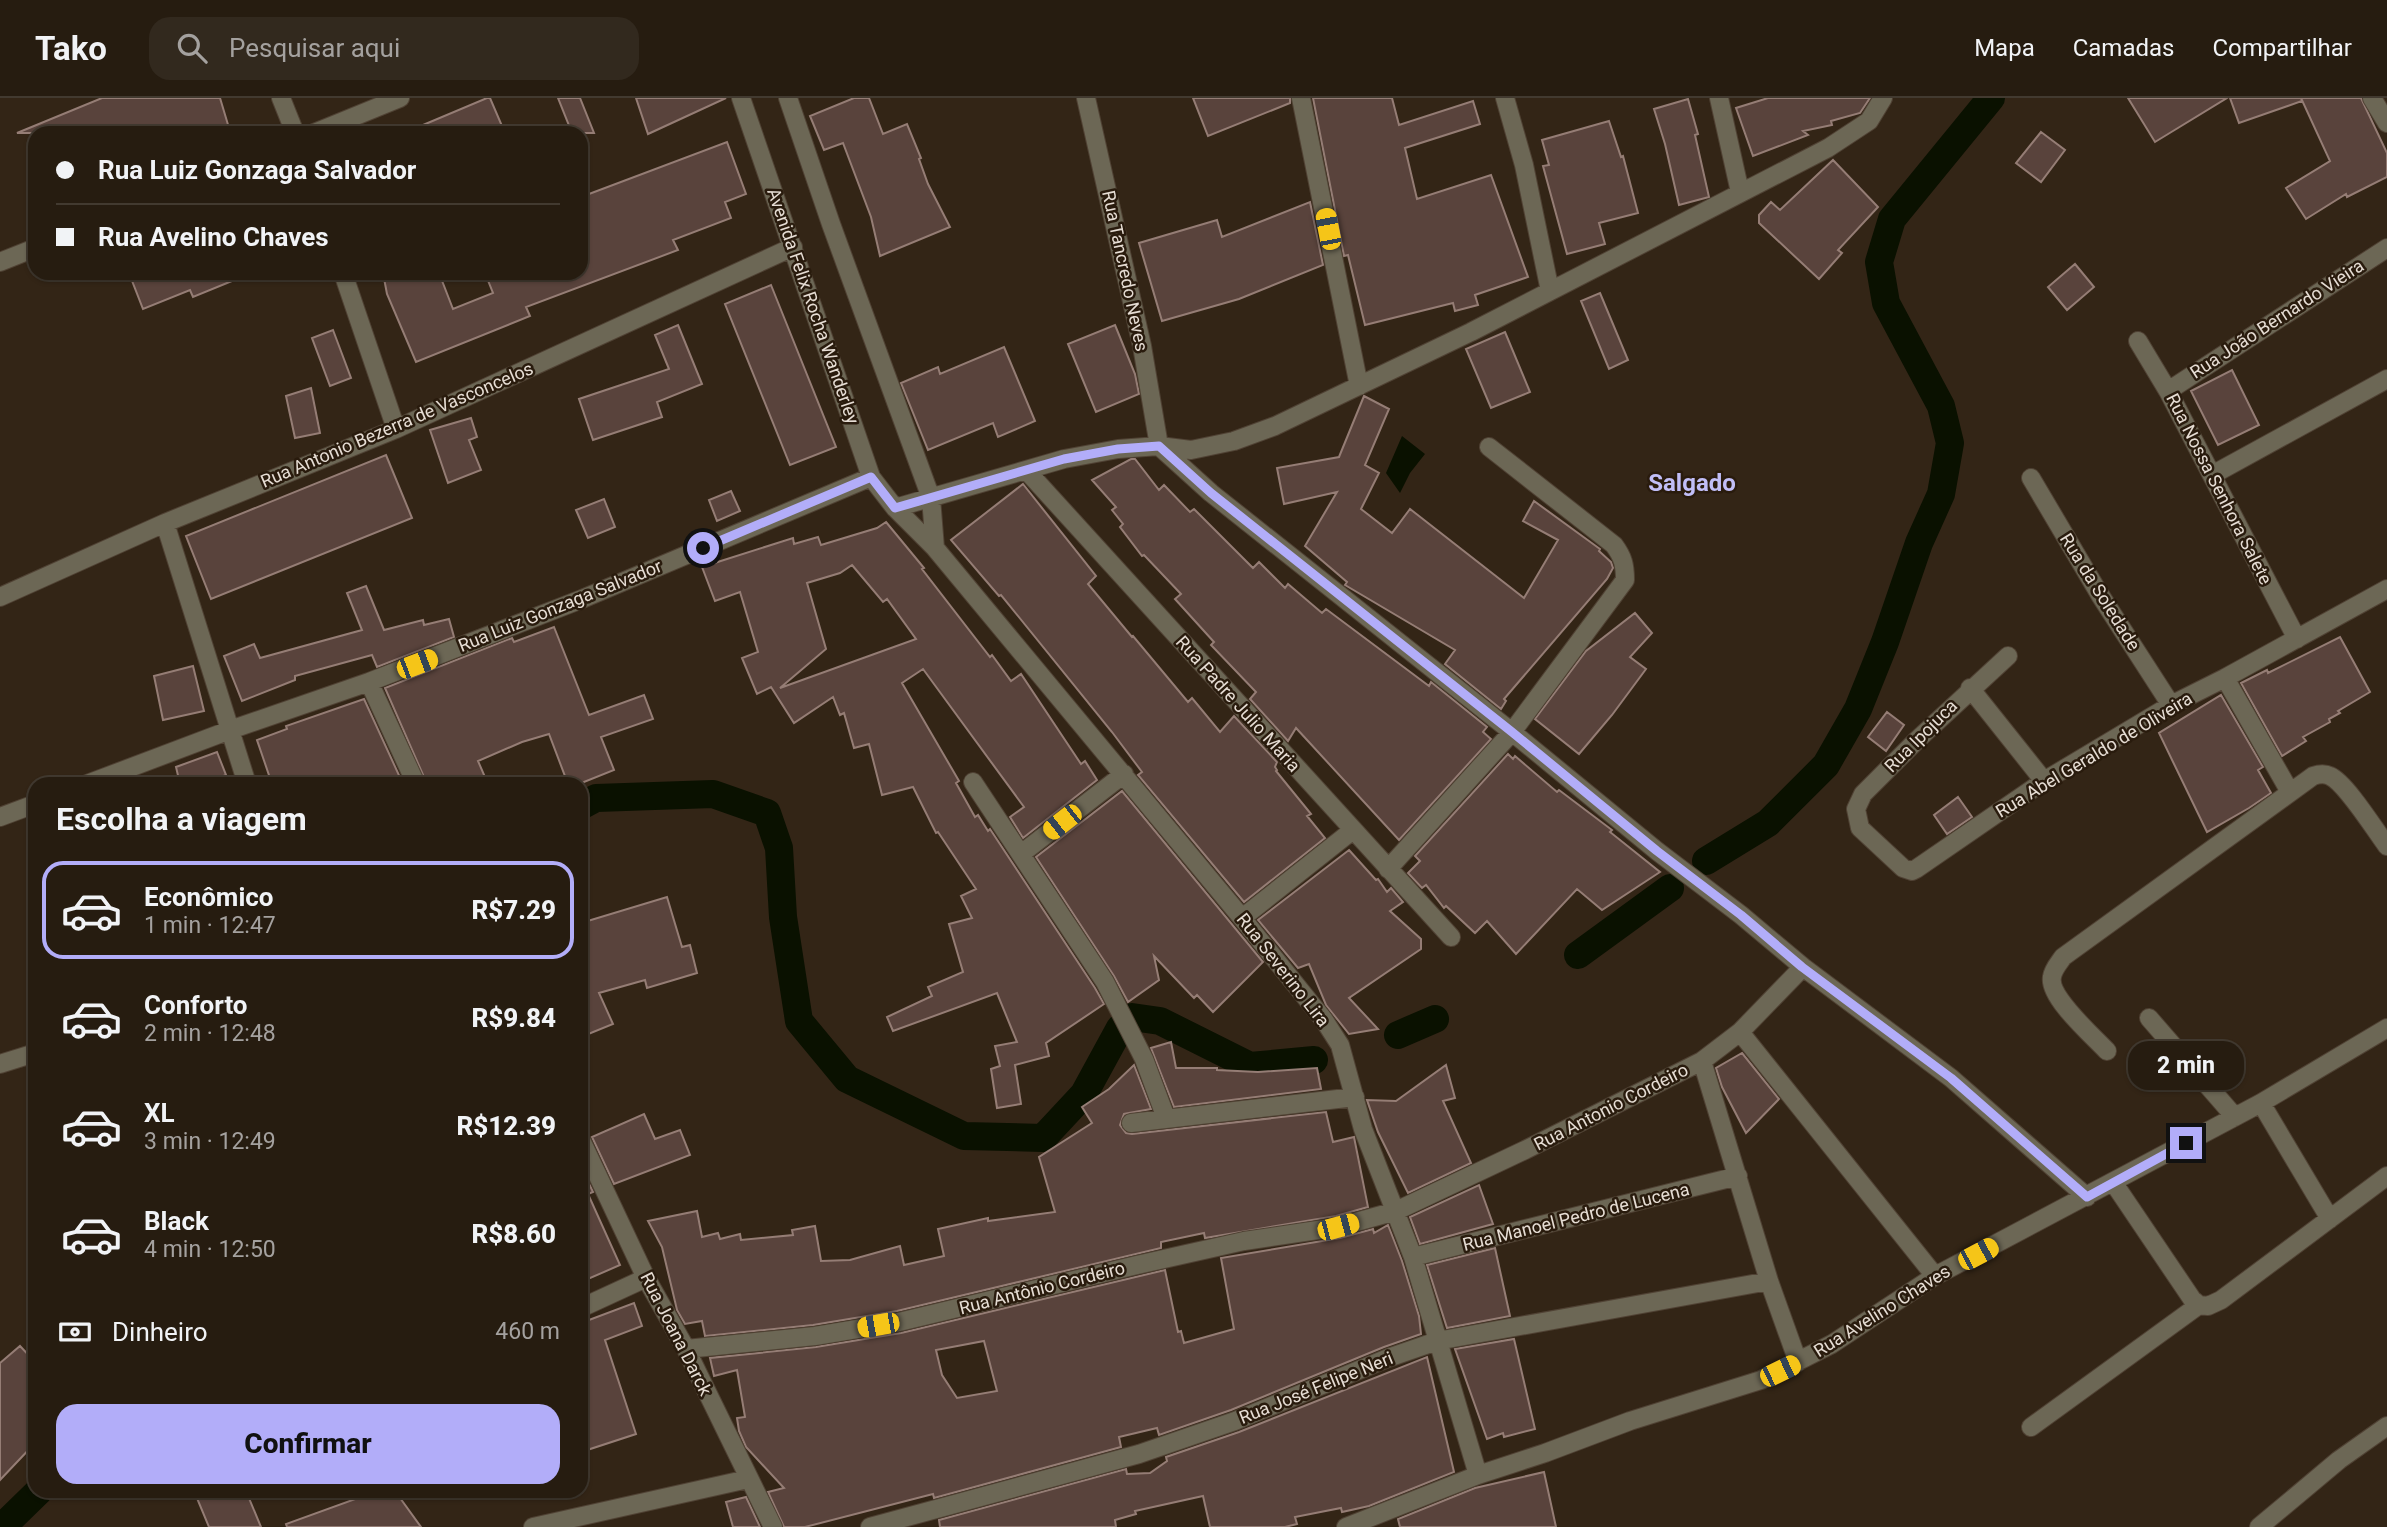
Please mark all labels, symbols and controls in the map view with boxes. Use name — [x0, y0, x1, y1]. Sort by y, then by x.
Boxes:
search box — [149, 17, 639, 80]
text: Tako — [35, 29, 107, 68]
icon: search — [173, 29, 211, 67]
text: Pesquisar aqui — [229, 33, 400, 63]
text: Mapa — [1974, 34, 2035, 62]
text: Camadas — [2073, 34, 2174, 62]
text: Compartilhar — [2212, 34, 2352, 62]
text: Rua Luiz Gonzaga Salvador — [98, 155, 416, 185]
street label: Avenida Felix Rocha Wanderley — [763, 185, 864, 427]
street label: Rua Tancredo Neves — [1098, 189, 1153, 353]
car — [1314, 206, 1343, 252]
text: Rua Avelino Chaves — [98, 222, 329, 252]
street label: Rua João Bernardo Vieira — [2186, 255, 2367, 383]
street label: Rua Antonio Bezerra de Vasconcelos — [257, 357, 536, 492]
street label: Rua Nossa Senhora Salete — [2162, 390, 2277, 588]
district label: Salgado — [1648, 469, 1736, 497]
street label: Rua da Soledade — [2056, 529, 2145, 654]
route start — [687, 532, 719, 564]
street label: Rua Luiz Gonzaga Salvador — [455, 555, 665, 656]
street label: Rua Padre Julio Maria — [1172, 631, 1305, 776]
car — [394, 647, 441, 681]
street label: Rua Abel Geraldo de Oliveira — [1992, 688, 2196, 822]
street label: Rua Ipojuca — [1880, 695, 1961, 776]
text: Escolha a viagem — [56, 800, 307, 838]
car — [1039, 801, 1086, 843]
icon: car — [60, 879, 123, 942]
text: Econômico — [144, 882, 273, 912]
text: R$7.29 — [472, 895, 556, 925]
street label: Rua Severino Lira — [1233, 909, 1334, 1031]
text: 1 min · 12:47 — [144, 912, 276, 939]
icon: car — [60, 987, 123, 1050]
text: Conforto — [144, 990, 248, 1020]
text: R$9.84 — [472, 1003, 556, 1033]
text: 2 min · 12:48 — [144, 1020, 276, 1047]
callout: 2 min — [2128, 1042, 2244, 1090]
text: 2 min — [2157, 1052, 2215, 1079]
street label: Rua Antonio Cordeiro — [1530, 1059, 1691, 1155]
icon: car — [60, 1095, 123, 1158]
text: XL — [144, 1098, 175, 1128]
text: R$12.39 — [457, 1111, 556, 1141]
route end — [2170, 1127, 2202, 1159]
text: 3 min · 12:49 — [144, 1128, 276, 1155]
street label: Rua Manoel Pedro de Lucena — [1460, 1178, 1691, 1255]
icon: car — [60, 1203, 123, 1266]
text: Black — [144, 1206, 209, 1236]
car — [1315, 1211, 1362, 1243]
text: R$8.60 — [472, 1219, 556, 1249]
car — [1955, 1235, 2002, 1273]
text: 4 min · 12:50 — [144, 1236, 276, 1263]
street label: Rua Antônio Cordeiro — [957, 1257, 1127, 1318]
street label: Rua Avelino Chaves — [1810, 1260, 1954, 1361]
street label: Rua Joana Darck — [636, 1269, 717, 1400]
car — [856, 1311, 901, 1339]
icon: cash — [56, 1313, 94, 1351]
text: Dinheiro — [112, 1317, 208, 1347]
text: 460 m — [495, 1318, 560, 1345]
street label: Rua José Felipe Neri — [1236, 1347, 1396, 1428]
car — [1757, 1352, 1804, 1390]
button: Confirmar — [56, 1404, 560, 1484]

